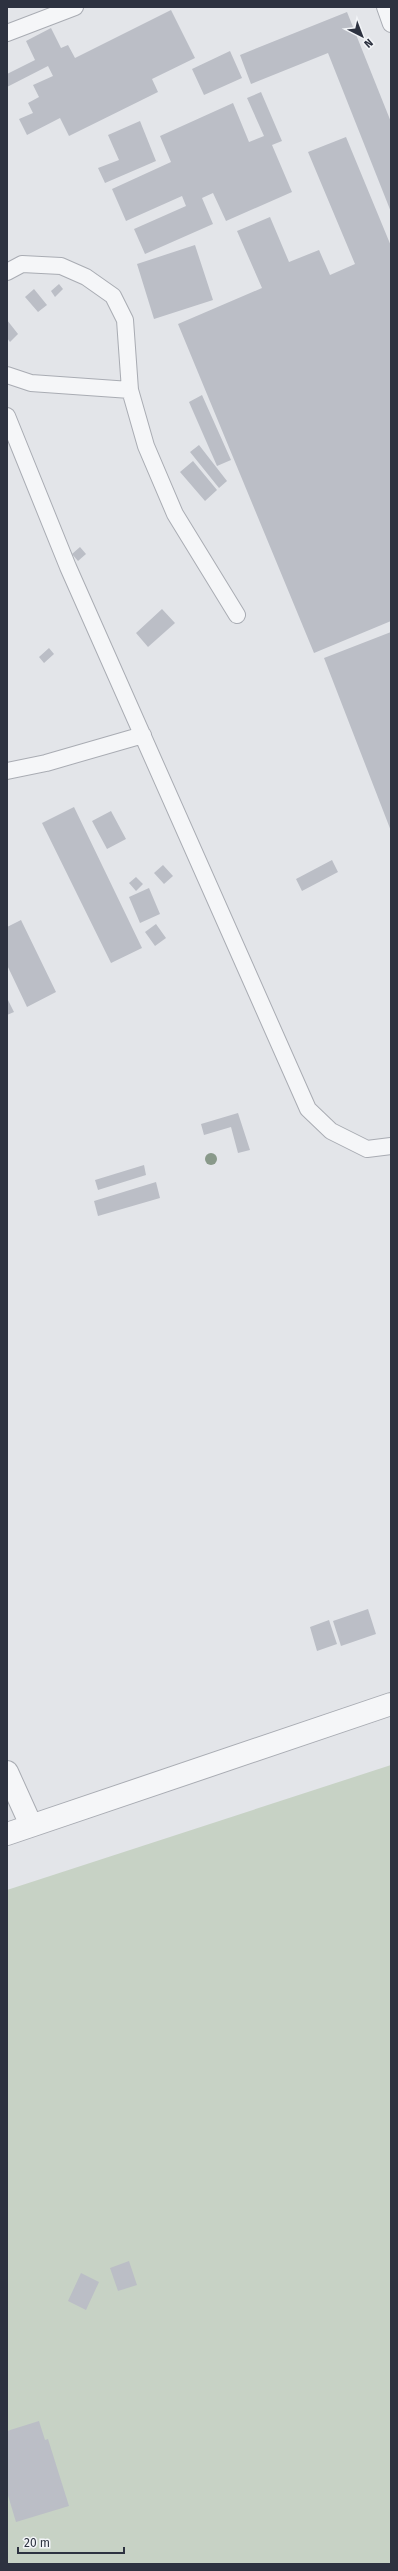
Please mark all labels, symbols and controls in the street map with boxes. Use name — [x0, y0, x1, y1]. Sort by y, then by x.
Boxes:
north arrow — [342, 16, 382, 56]
text: N — [361, 36, 375, 50]
scale bar — [18, 2529, 124, 2555]
text: 20 m — [24, 2536, 50, 2550]

